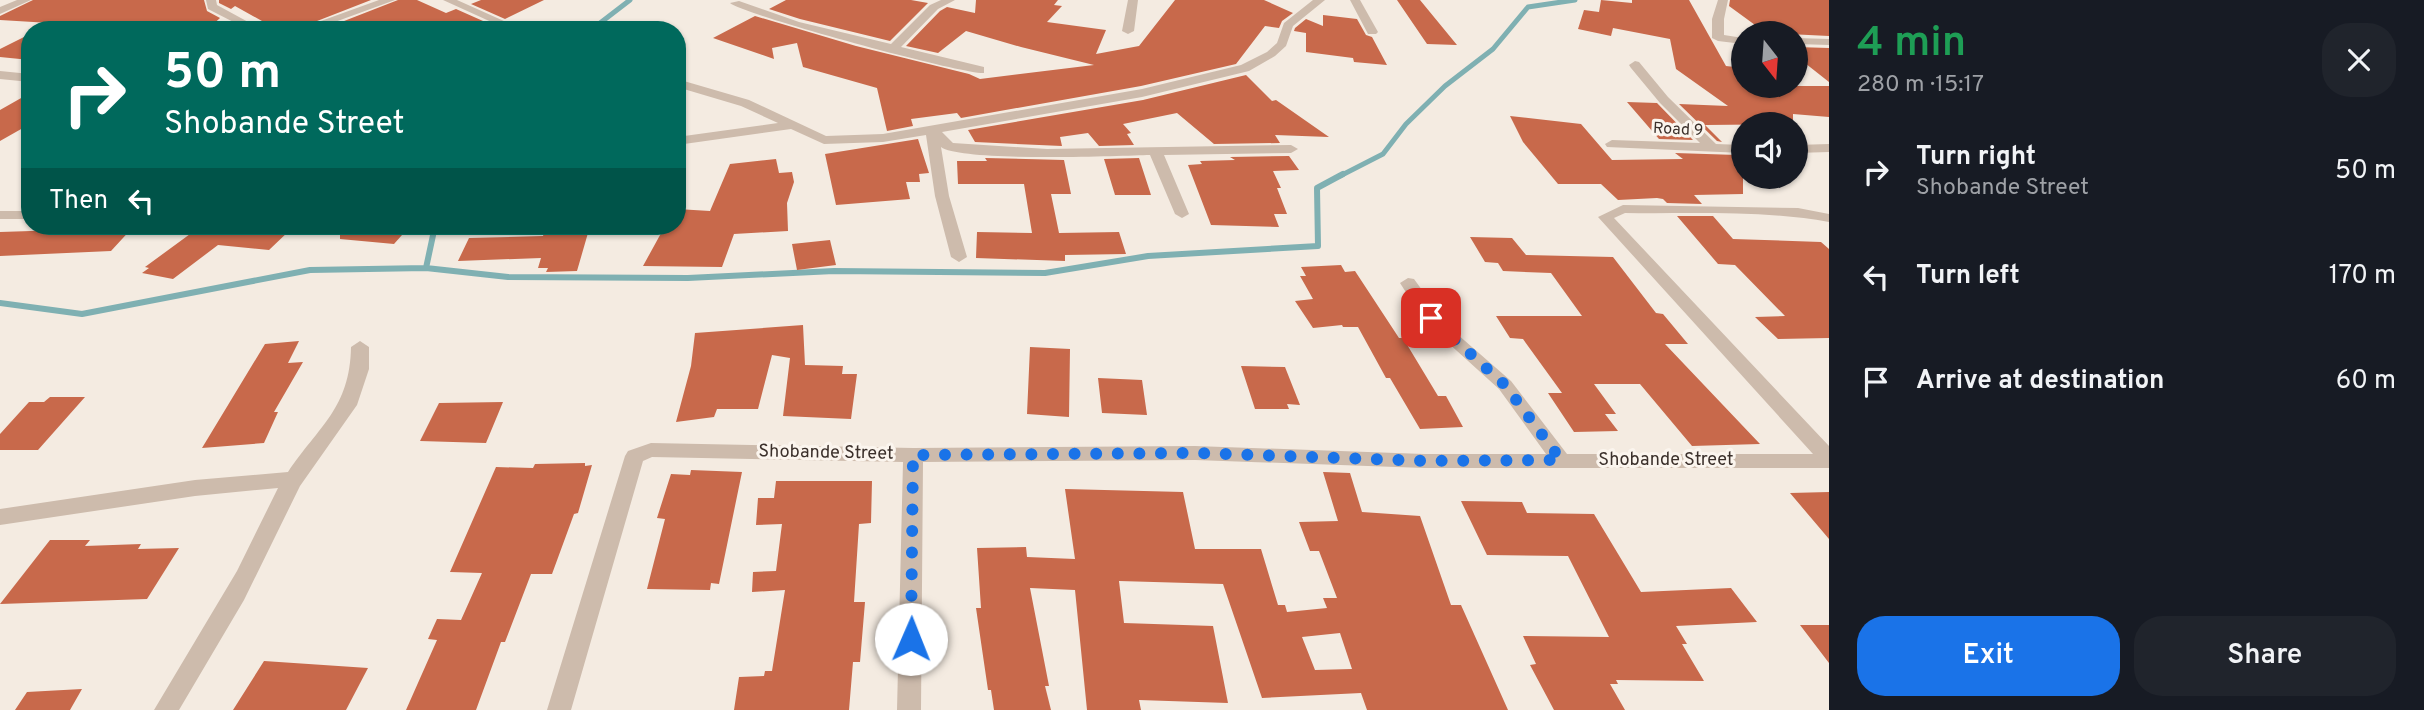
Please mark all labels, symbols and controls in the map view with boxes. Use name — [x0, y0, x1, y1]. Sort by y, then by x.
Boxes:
text: 4 min — [1857, 18, 1966, 71]
north arrow — [1731, 21, 1808, 98]
map controls — [1731, 21, 1808, 189]
button: close — [2322, 23, 2396, 97]
text: 50 m — [164, 44, 281, 106]
icon: right — [49, 49, 140, 140]
text: 280 m · 15:17 — [1857, 71, 1984, 100]
text: Shobande Street — [164, 105, 405, 145]
button: sound — [1731, 112, 1808, 189]
street label: Road 9 — [1652, 119, 1704, 141]
text: Turn right — [1916, 141, 2036, 174]
icon: right — [1857, 153, 1895, 191]
text: 50 m — [2335, 155, 2396, 188]
text: Shobande Street — [1916, 174, 2089, 203]
icon: left — [122, 182, 160, 220]
text: Then — [49, 185, 108, 218]
icon: left — [1857, 258, 1895, 296]
text: Turn left — [1916, 260, 2020, 293]
text: 170 m — [2329, 260, 2396, 293]
pin — [1401, 288, 1461, 348]
icon: arrive — [1412, 299, 1450, 337]
icon: arrive — [1857, 363, 1895, 401]
text: Arrive at destination — [1916, 365, 2164, 398]
text: 60 m — [2336, 365, 2396, 398]
street label: Shobande Street — [758, 440, 894, 466]
street label: Shobande Street — [1598, 449, 1734, 472]
position arrow — [874, 602, 948, 676]
button: Exit — [1857, 616, 2120, 696]
button: Share — [2134, 616, 2396, 696]

